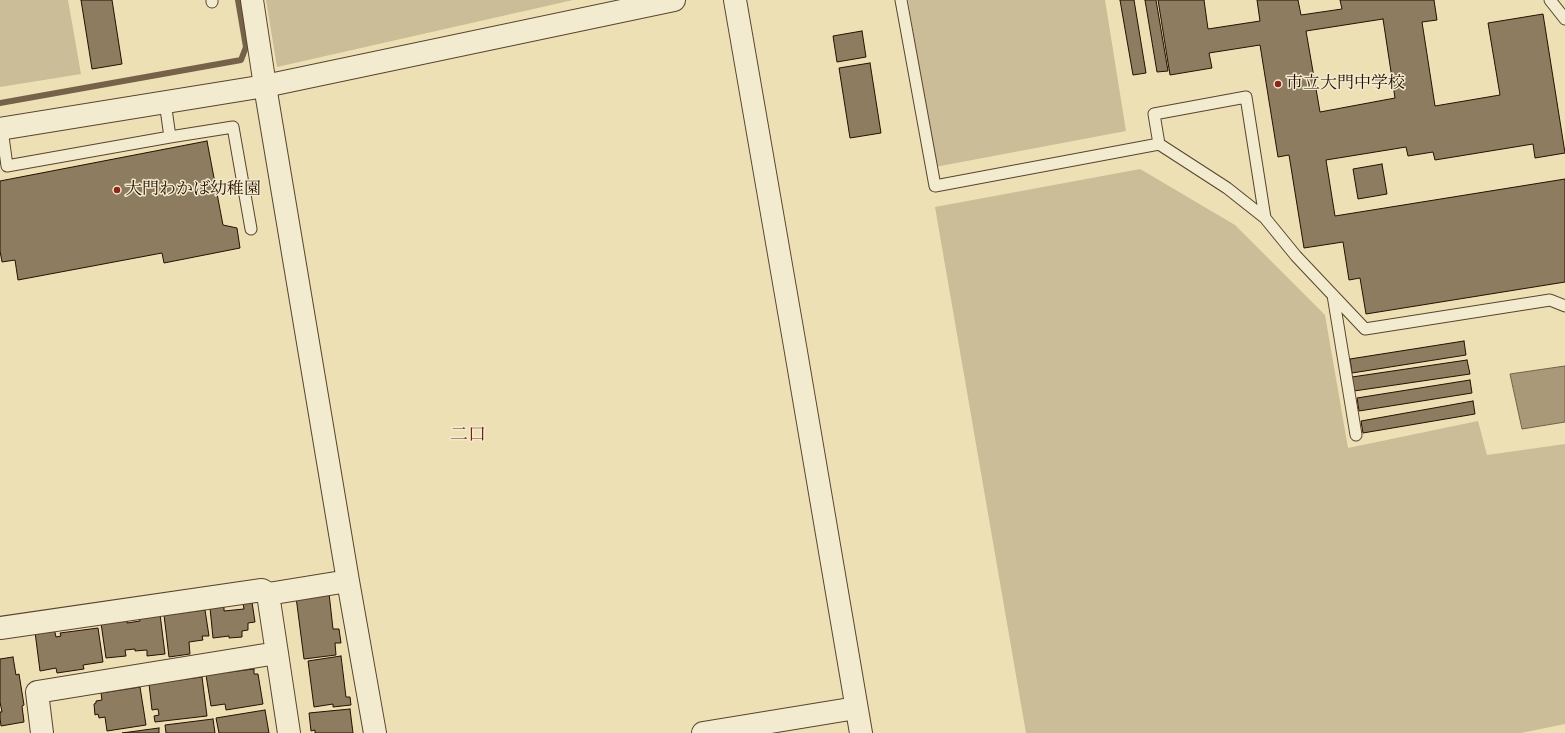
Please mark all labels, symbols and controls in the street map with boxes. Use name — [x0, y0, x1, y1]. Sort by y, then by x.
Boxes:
place label: 市立大門中学校 — [1286, 74, 1405, 94]
marker: 市立大門中学校 — [1273, 79, 1283, 89]
place label: 大門わかば幼稚園 — [125, 180, 261, 200]
marker: 大門わかば幼稚園 — [112, 185, 122, 195]
district label: 二口 — [450, 425, 486, 447]

